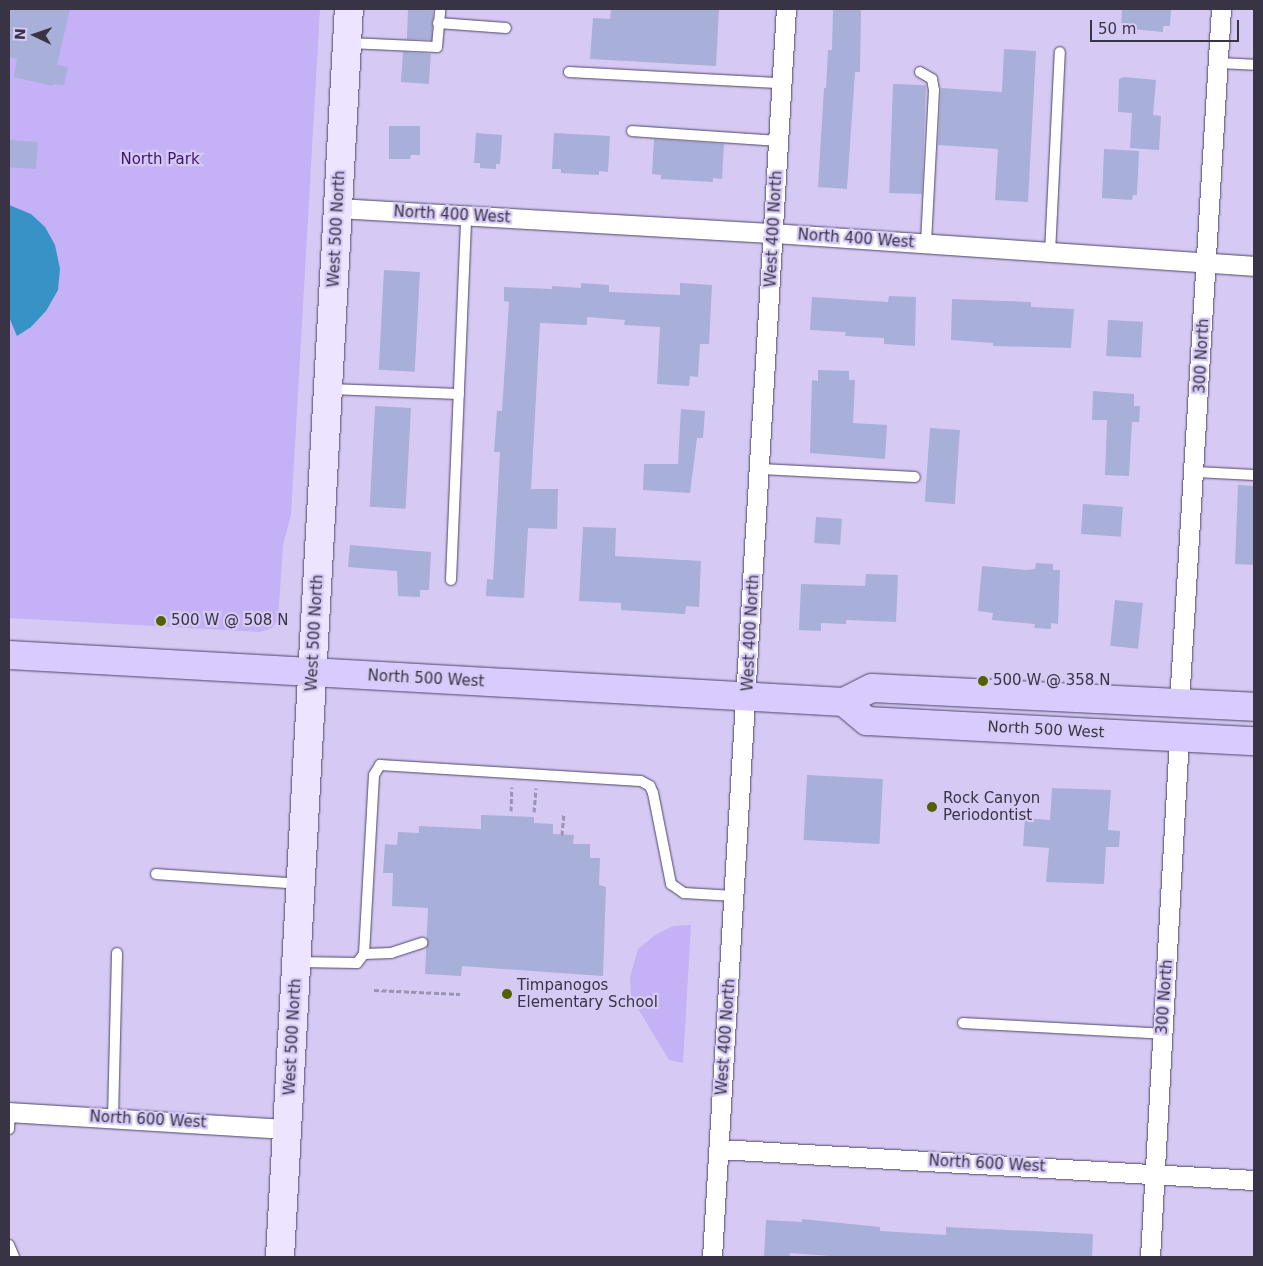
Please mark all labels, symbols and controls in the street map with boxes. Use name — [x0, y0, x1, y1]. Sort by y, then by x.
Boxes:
north arrow — [10, 10, 60, 60]
scale bar — [1093, 10, 1242, 42]
text: 50 m — [1098, 20, 1136, 38]
text: N — [12, 28, 28, 40]
park label: North Park — [120, 151, 200, 169]
street label: West 500 North — [325, 170, 349, 288]
street label: West 400 North — [762, 170, 786, 288]
street label: North 400 West — [393, 203, 511, 227]
street label: North 400 West — [797, 226, 915, 252]
street label: 300 North — [1191, 318, 1213, 394]
street label: West 500 North — [303, 574, 327, 692]
street label: West 400 North — [739, 574, 763, 692]
place label: 500 W @ 508 N — [171, 612, 288, 630]
marker: 500 W @ 508 N — [155, 615, 167, 627]
street label: North 500 West — [367, 667, 485, 691]
place label: 500 W @ 358 N — [993, 672, 1110, 690]
marker: 500 W @ 358 N — [977, 675, 989, 687]
street label: North 500 West — [987, 718, 1105, 742]
place label: Rock Canyon Periodontist — [943, 789, 1040, 824]
marker: Rock Canyon Periodontist — [925, 800, 939, 814]
street label: 300 North — [1153, 959, 1177, 1035]
place label: Timpanogos Elementary School — [517, 976, 658, 1011]
street label: West 500 North — [281, 978, 305, 1096]
street label: West 400 North — [713, 978, 739, 1096]
marker: Timpanogos Elementary School — [501, 988, 513, 1000]
street label: North 600 West — [89, 1108, 207, 1132]
street label: North 600 West — [928, 1152, 1046, 1176]

